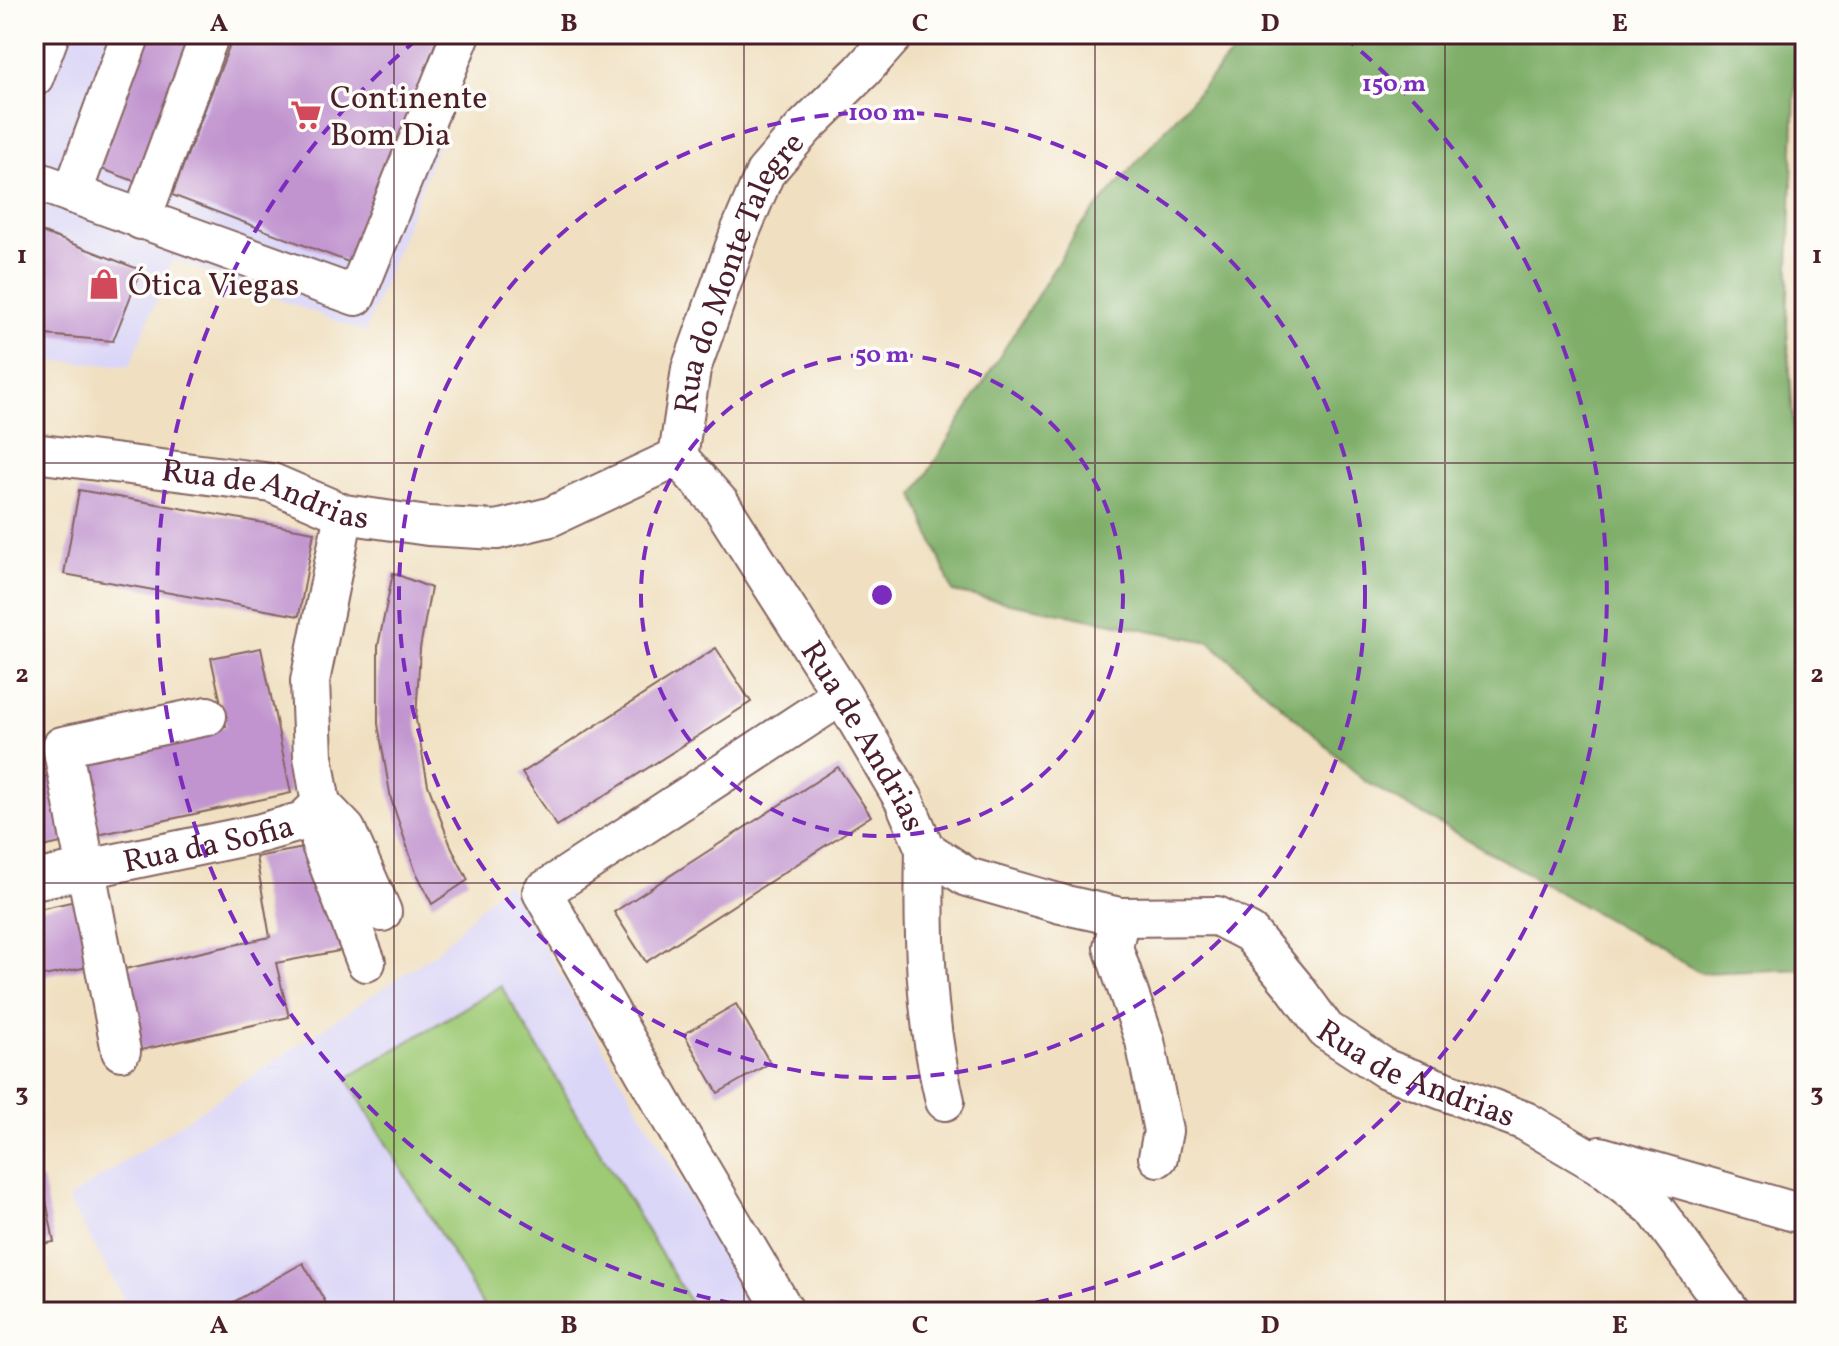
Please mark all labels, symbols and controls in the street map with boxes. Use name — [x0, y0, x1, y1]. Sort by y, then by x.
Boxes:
text: A — [210, 6, 229, 42]
text: B — [560, 6, 578, 42]
text: C — [912, 6, 928, 42]
text: D — [1260, 6, 1280, 42]
text: E — [1612, 6, 1628, 42]
text: 150 m — [1362, 68, 1426, 102]
place label: Continente Bom Dia — [330, 78, 487, 159]
text: 100 m — [848, 97, 916, 131]
supermarket icon: Continente Bom Dia — [289, 98, 323, 132]
street label: Rua do Monte Talegre — [666, 124, 816, 417]
text: 1 — [17, 238, 27, 274]
text: 1 — [1812, 238, 1822, 274]
place label: Ótica Viegas — [128, 265, 299, 309]
shop icon: Ótica Viegas — [87, 267, 121, 301]
text: 50 m — [855, 339, 909, 373]
street label: Rua de Andrias — [159, 450, 371, 542]
centre of rings — [868, 581, 896, 609]
street label: Rua de Andrias — [788, 633, 934, 839]
text: 2 — [15, 657, 29, 693]
text: 2 — [1810, 657, 1824, 693]
street label: Rua da Sofia — [120, 806, 299, 886]
street label: Rua de Andrias — [1307, 1011, 1521, 1140]
text: 3 — [15, 1076, 29, 1112]
text: 3 — [1810, 1076, 1824, 1112]
text: A — [210, 1308, 229, 1344]
text: B — [560, 1308, 578, 1344]
text: C — [912, 1308, 928, 1344]
text: D — [1260, 1308, 1280, 1344]
text: E — [1612, 1308, 1628, 1344]

